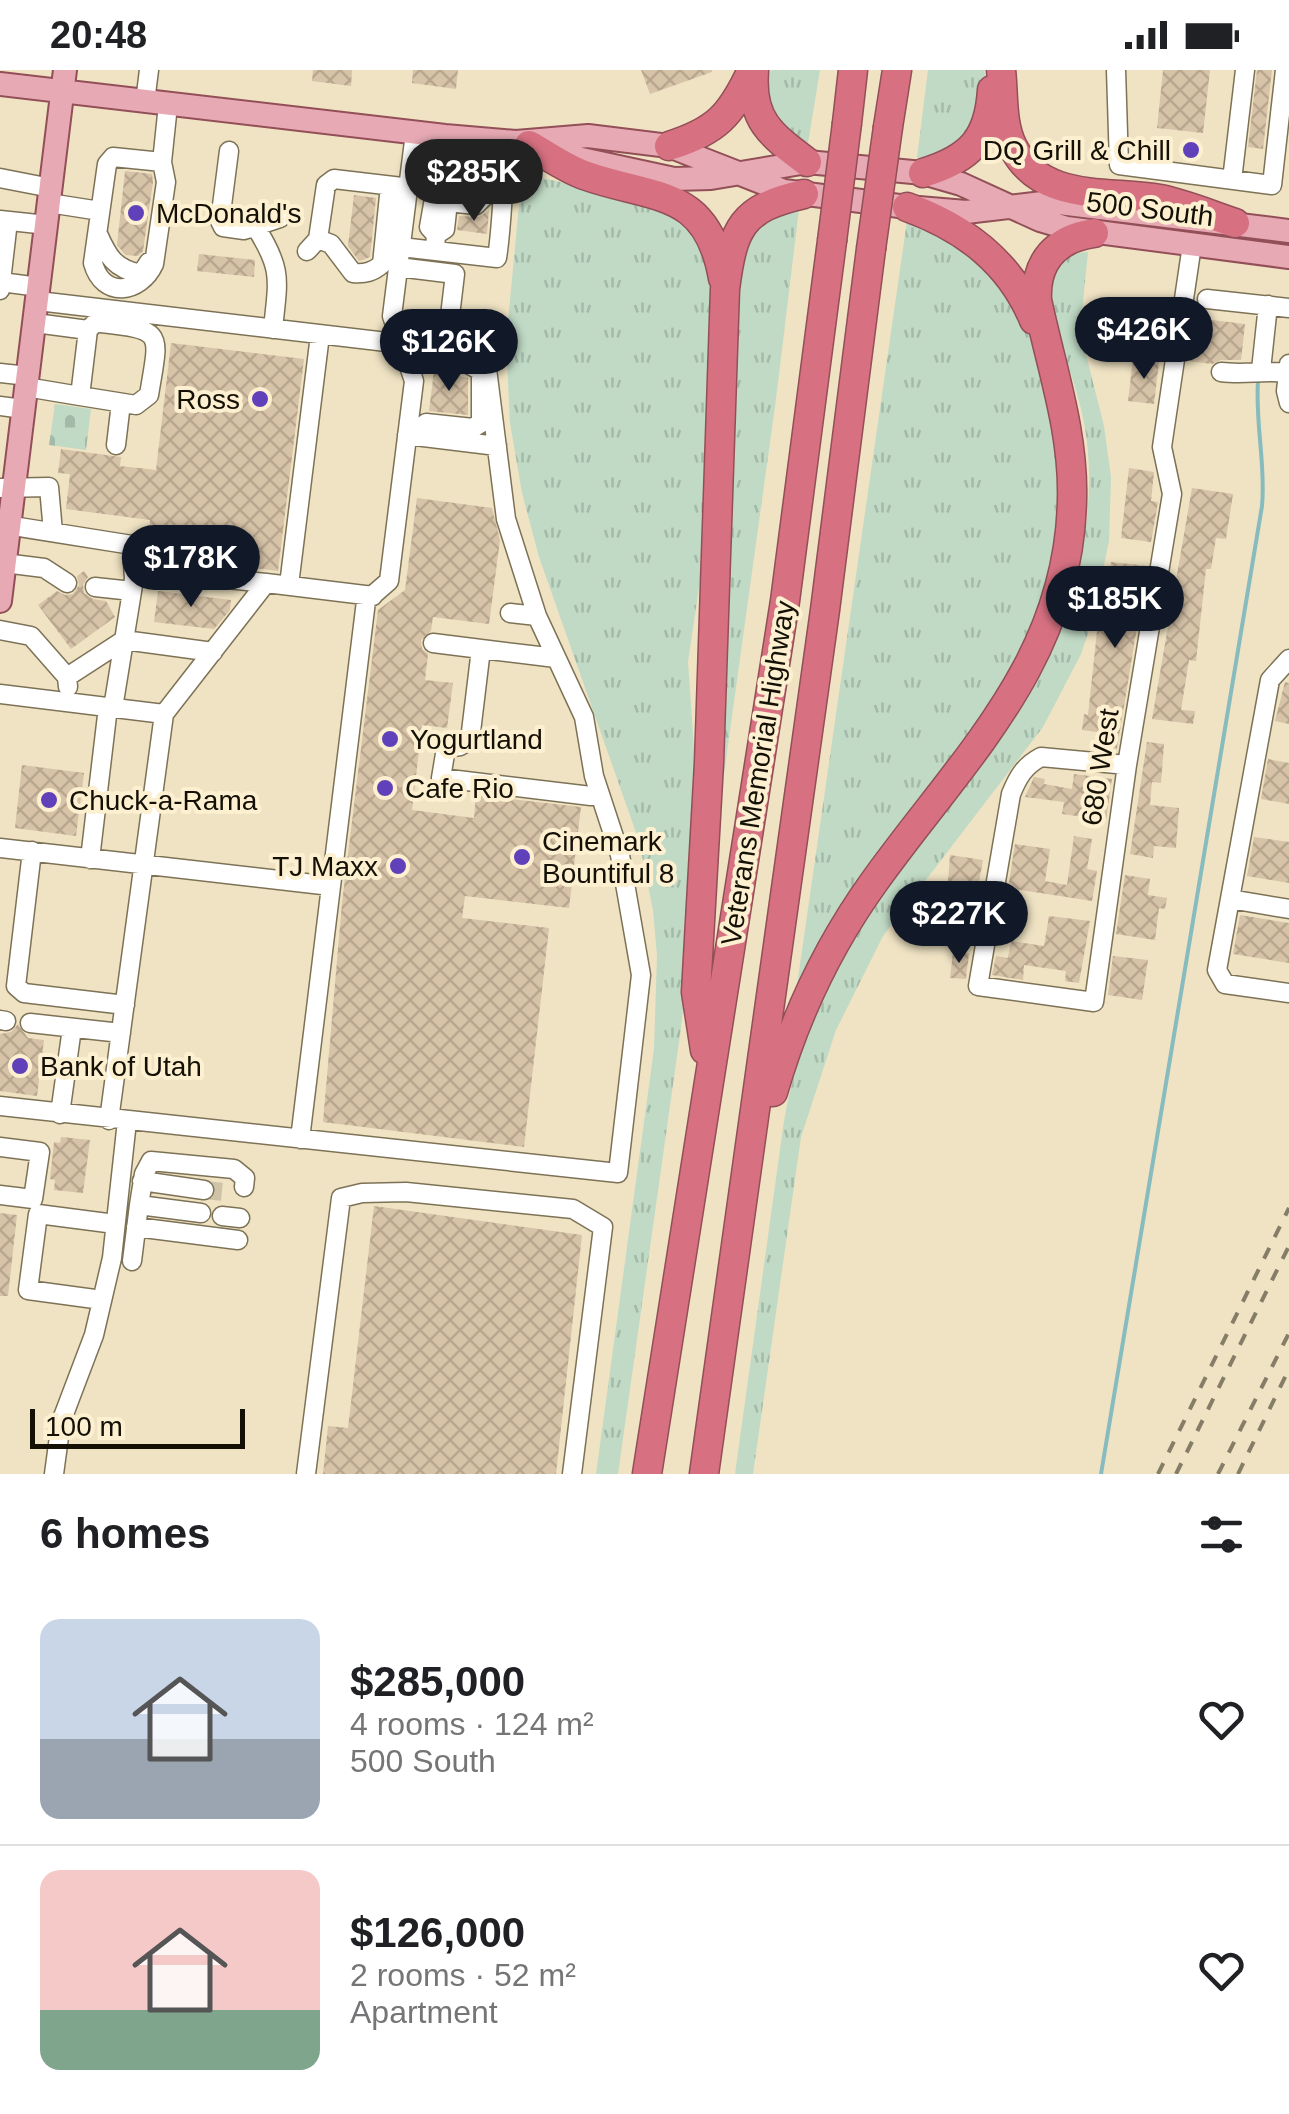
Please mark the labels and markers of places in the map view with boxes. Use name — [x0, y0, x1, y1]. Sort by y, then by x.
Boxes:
place label: DQ Grill & Chill — [983, 135, 1171, 166]
pin: $285K — [404, 139, 544, 224]
marker: DQ Grill & Chill — [1180, 139, 1202, 161]
place label: McDonald's — [156, 198, 301, 229]
marker: McDonald's — [125, 202, 147, 224]
pin: $426K — [1074, 297, 1214, 382]
pin: $126K — [379, 309, 519, 394]
place label: Ross — [176, 384, 240, 415]
marker: Ross — [249, 388, 271, 410]
pin: $178K — [121, 525, 261, 610]
pin: $185K — [1045, 566, 1185, 651]
place label: Yogurtland — [410, 724, 543, 755]
marker: Yogurtland — [379, 728, 401, 750]
place label: Cafe Rio — [405, 773, 514, 804]
marker: Cafe Rio — [374, 777, 396, 799]
place label: Chuck-a-Rama — [69, 785, 258, 816]
marker: Chuck-a-Rama — [38, 789, 60, 811]
place label: Cinemark Bountiful 8 — [542, 826, 674, 889]
marker: Cinemark Bountiful 8 — [511, 846, 533, 868]
place label: TJ Maxx — [272, 851, 378, 882]
marker: TJ Maxx — [387, 855, 409, 877]
pin: $227K — [889, 881, 1029, 966]
place label: Bank of Utah — [40, 1051, 202, 1082]
marker: Bank of Utah — [9, 1055, 31, 1077]

